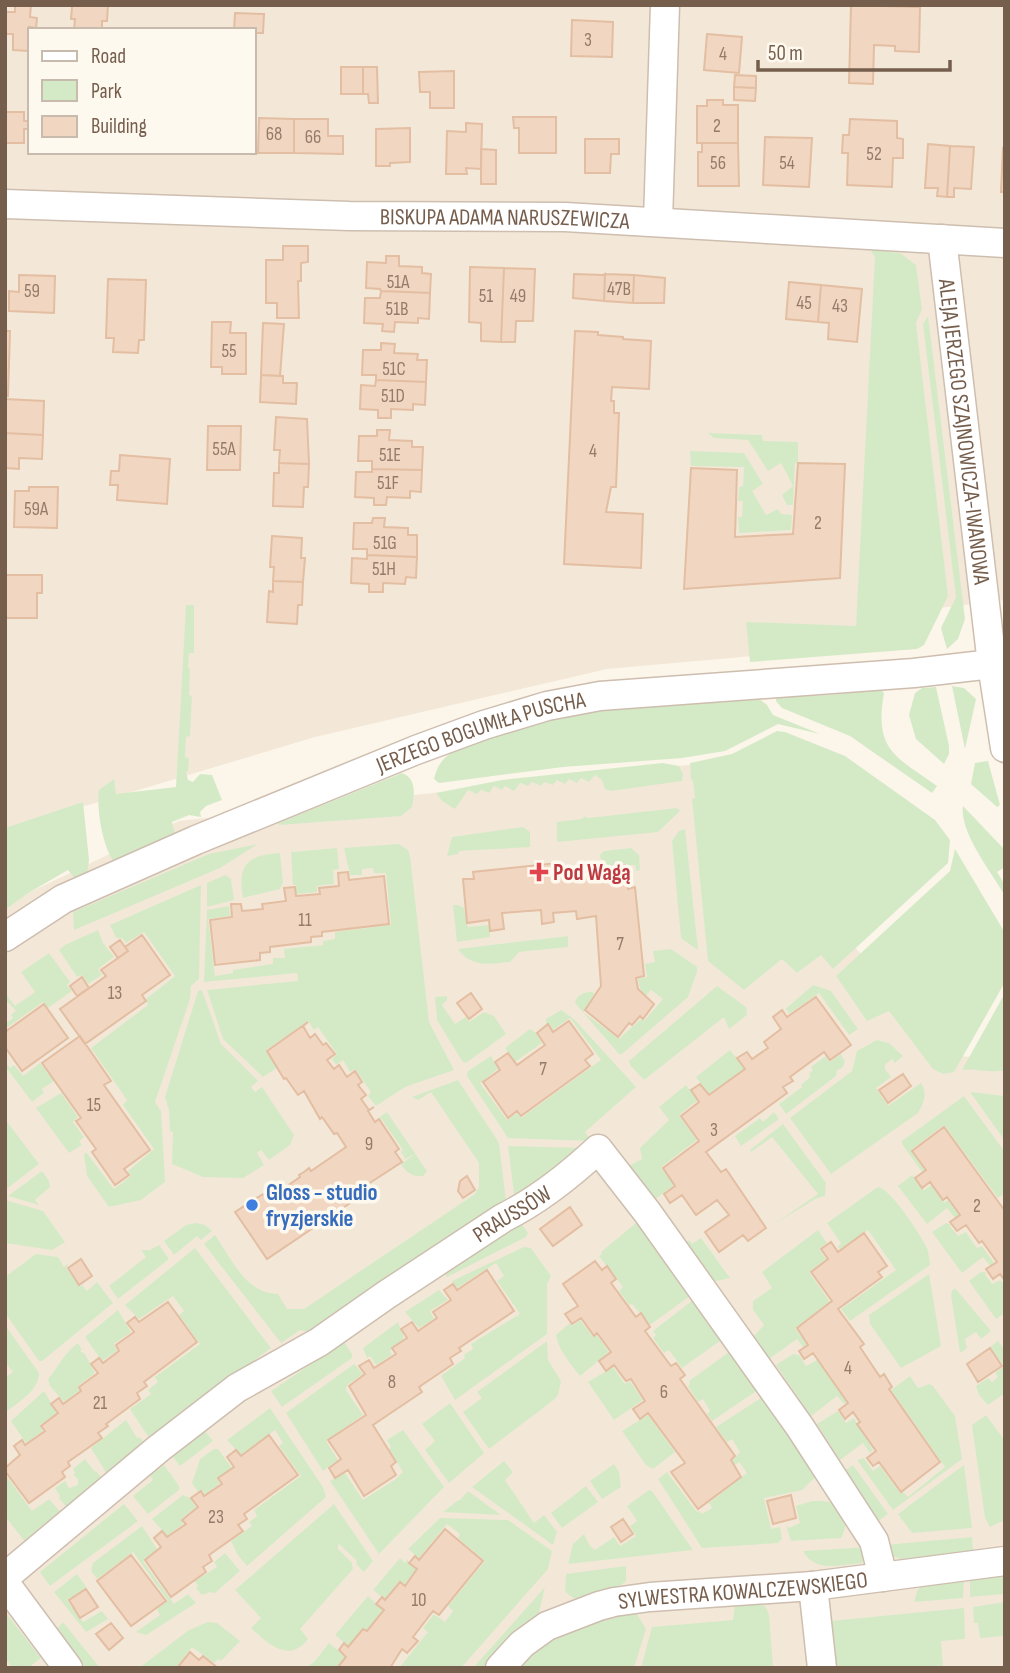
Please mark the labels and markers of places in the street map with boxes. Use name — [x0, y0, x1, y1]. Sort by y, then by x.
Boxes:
place label: Pod Wagą — [553, 859, 631, 887]
marker: Pod Wagą — [531, 864, 547, 880]
place label: Gloss - studio fryzjerskie — [266, 1179, 377, 1233]
marker: Gloss - studio fryzjerskie — [244, 1197, 260, 1213]

